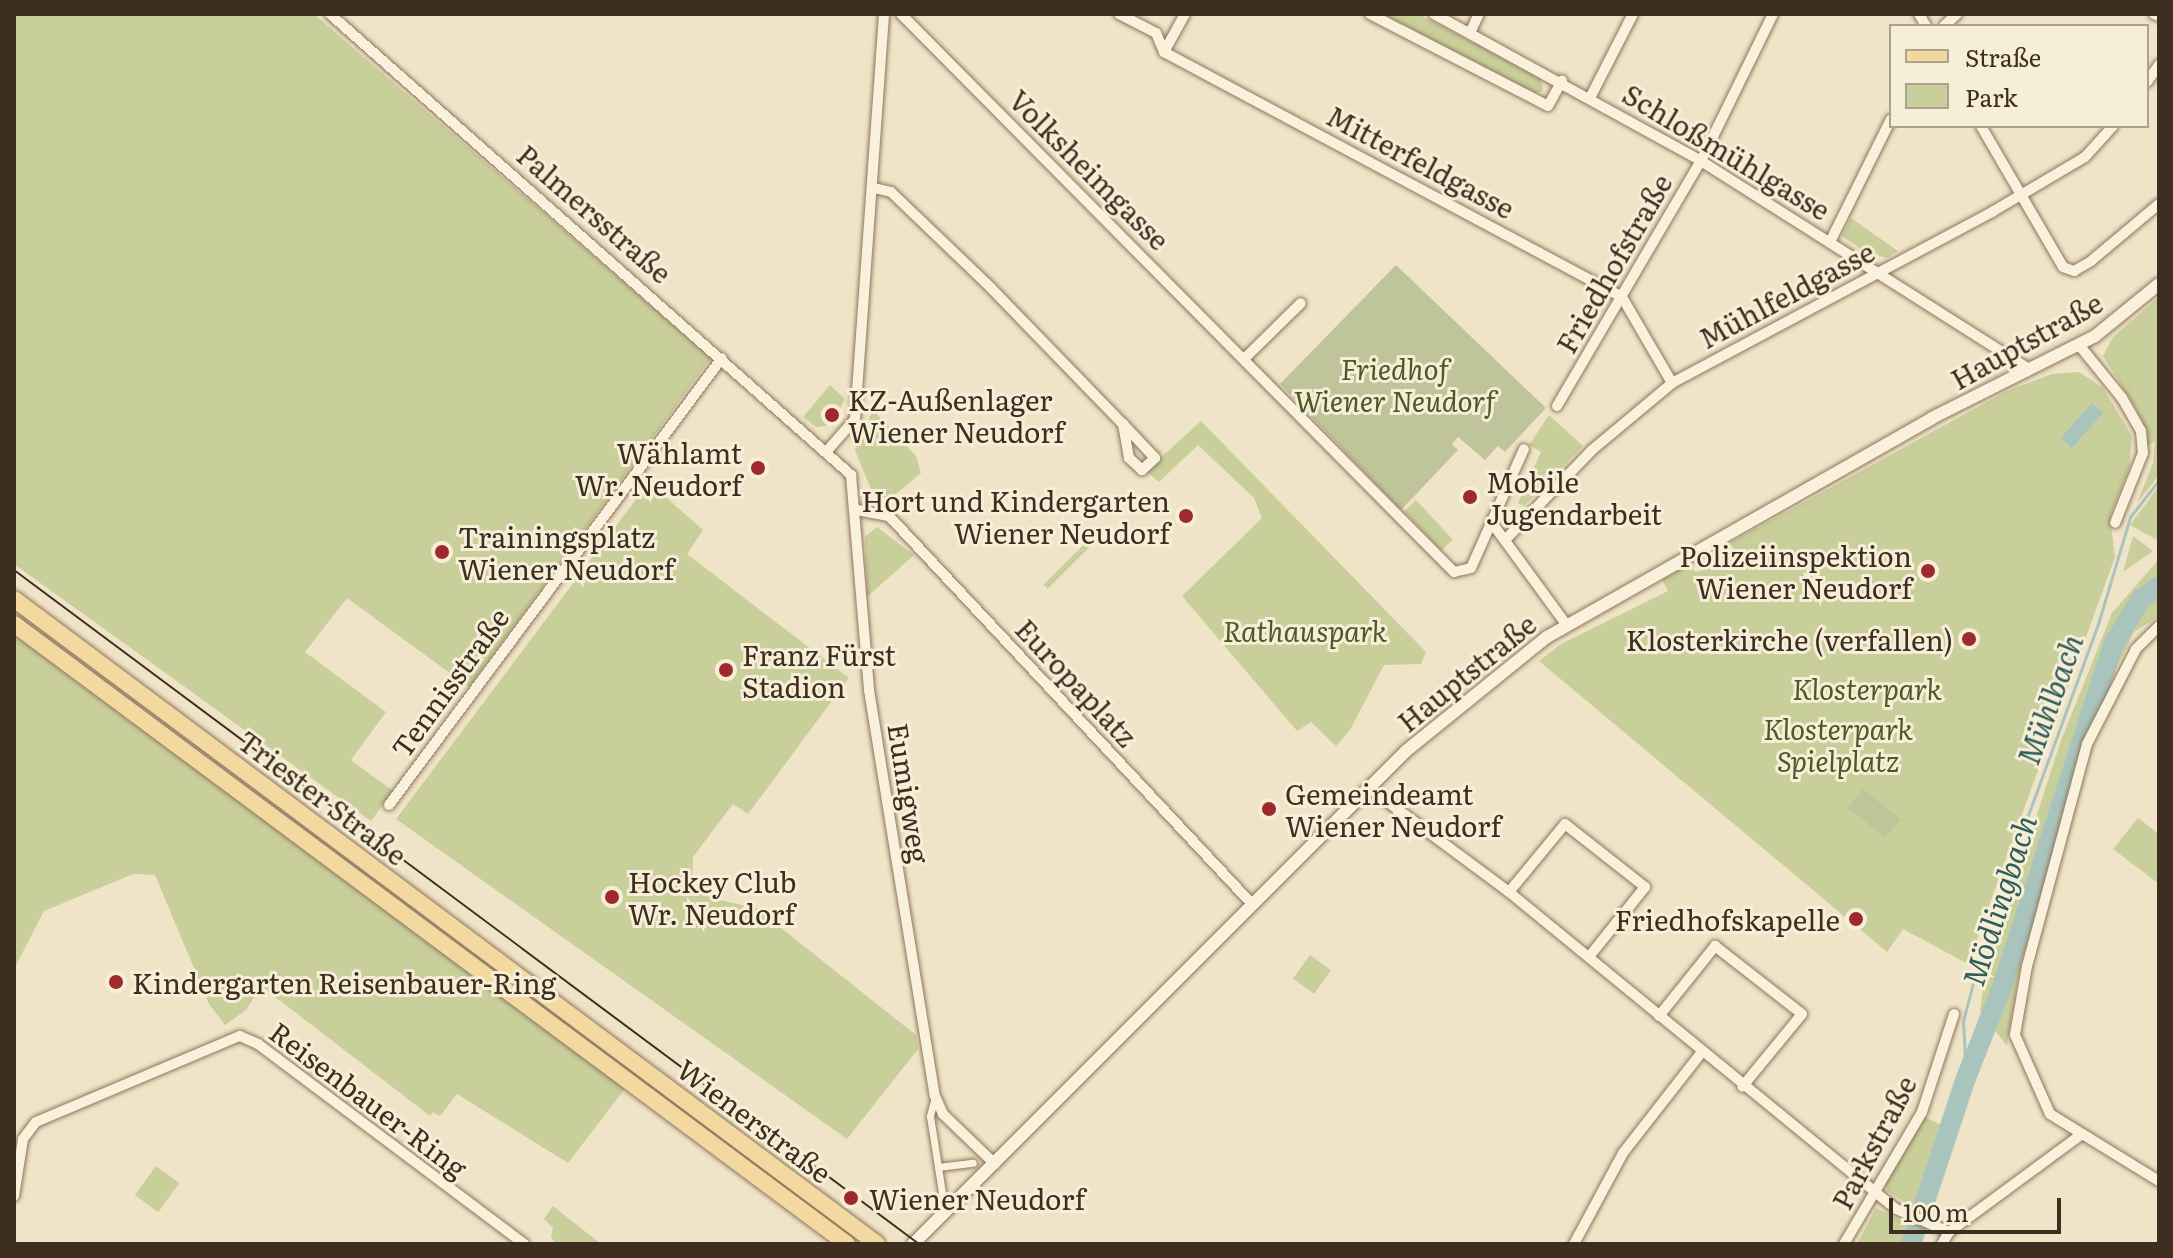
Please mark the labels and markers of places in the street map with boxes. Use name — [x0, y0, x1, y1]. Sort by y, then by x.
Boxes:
place label: KZ-Außenlager Wiener Neudorf — [848, 382, 1064, 448]
marker: KZ-Außenlager Wiener Neudorf — [823, 406, 841, 424]
place label: Wählamt Wr. Neudorf — [575, 435, 742, 501]
marker: Wählamt Wr. Neudorf — [749, 459, 767, 477]
place label: Mobile Jugendarbeit — [1486, 464, 1662, 530]
place label: Hort und Kindergarten Wiener Neudorf — [861, 483, 1170, 549]
marker: Mobile Jugendarbeit — [1461, 488, 1479, 506]
marker: Hort und Kindergarten Wiener Neudorf — [1177, 507, 1195, 525]
place label: Trainingsplatz Wiener Neudorf — [458, 519, 674, 585]
place label: Polizeiinspektion Wiener Neudorf — [1679, 538, 1912, 604]
marker: Trainingsplatz Wiener Neudorf — [433, 543, 451, 561]
marker: Polizeiinspektion Wiener Neudorf — [1919, 562, 1937, 580]
place label: Klosterkirche (verfallen) — [1626, 622, 1953, 656]
marker: Klosterkirche (verfallen) — [1960, 630, 1978, 648]
place label: Franz Fürst Stadion — [742, 637, 896, 703]
marker: Franz Fürst Stadion — [717, 661, 735, 679]
place label: Gemeindeamt Wiener Neudorf — [1285, 776, 1501, 842]
marker: Gemeindeamt Wiener Neudorf — [1260, 800, 1278, 818]
place label: Hockey Club Wr. Neudorf — [628, 864, 796, 930]
marker: Hockey Club Wr. Neudorf — [603, 888, 621, 906]
place label: Friedhofskapelle — [1615, 902, 1840, 936]
marker: Friedhofskapelle — [1847, 910, 1865, 928]
place label: Kindergarten Reisenbauer-Ring — [132, 965, 556, 999]
marker: Kindergarten Reisenbauer-Ring — [107, 973, 125, 991]
place label: Wiener Neudorf — [869, 1181, 1085, 1215]
marker: Wiener Neudorf — [840, 1187, 862, 1209]

